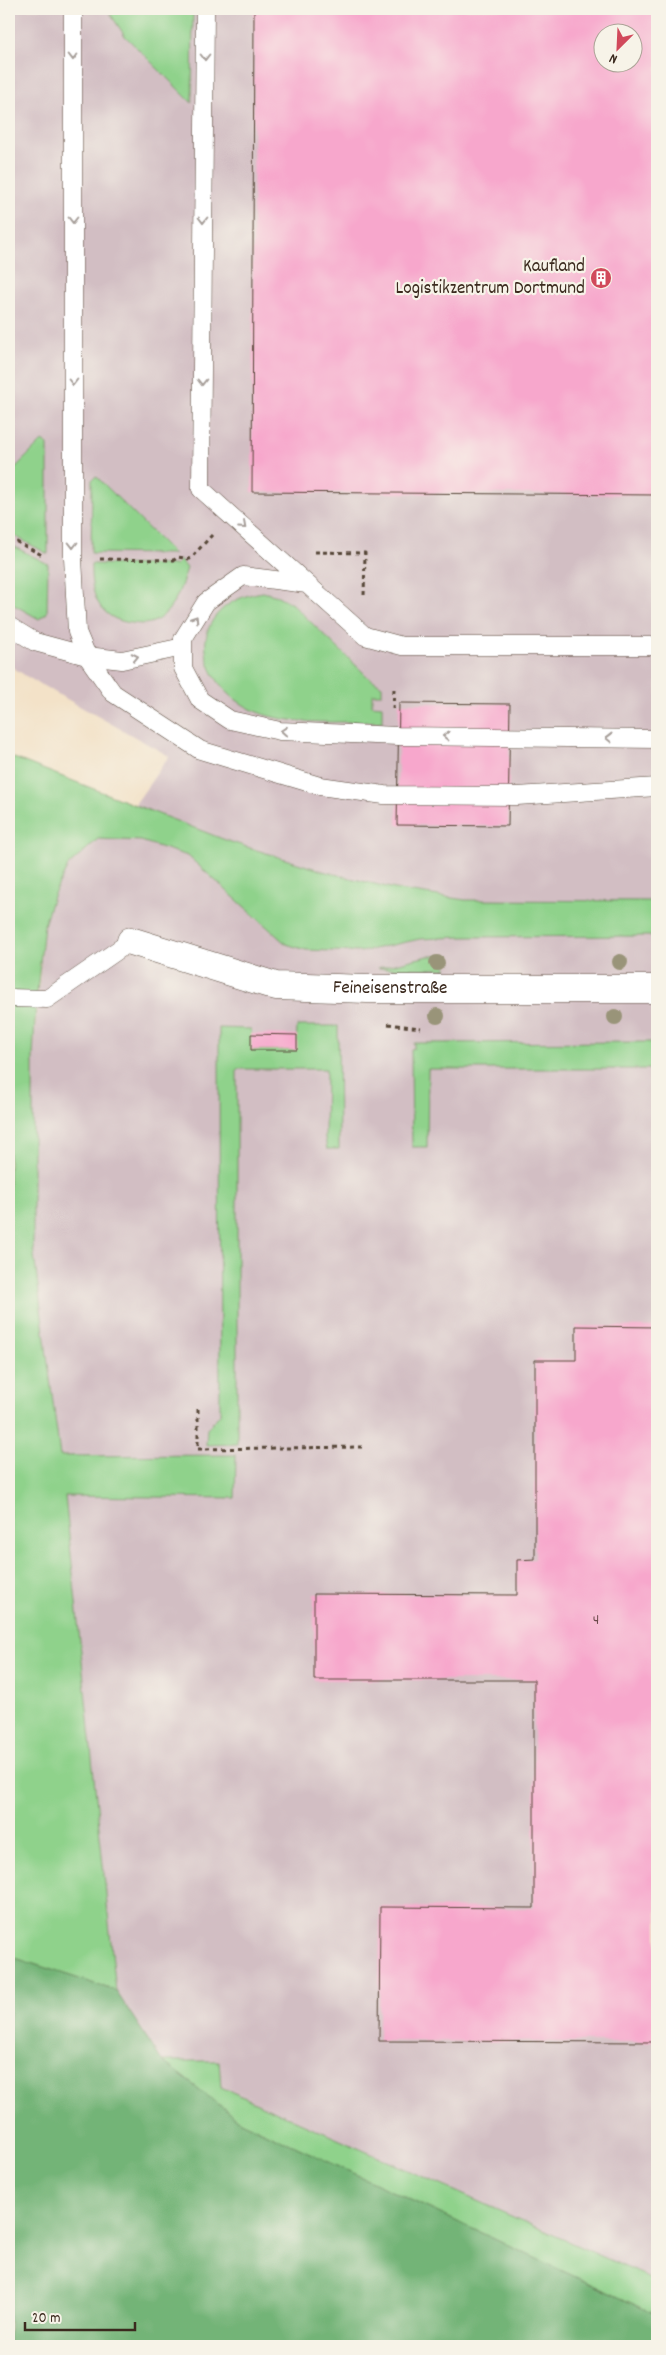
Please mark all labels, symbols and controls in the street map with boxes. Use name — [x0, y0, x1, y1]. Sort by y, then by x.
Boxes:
north arrow — [594, 22, 644, 72]
text: N — [606, 47, 621, 69]
one-way arrow — [68, 54, 78, 62]
one-way arrow — [200, 54, 210, 62]
one-way arrow — [68, 216, 78, 224]
one-way arrow — [198, 216, 209, 224]
place label: Kaufland Logistikzentrum Dortmund — [395, 254, 585, 303]
building icon: Kaufland Logistikzentrum Dortmund — [589, 266, 613, 290]
one-way arrow — [68, 379, 78, 387]
one-way arrow — [197, 379, 207, 387]
one-way arrow — [238, 521, 247, 530]
one-way arrow — [68, 542, 78, 549]
one-way arrow — [189, 615, 199, 624]
one-way arrow — [131, 653, 140, 663]
one-way arrow — [279, 726, 287, 737]
one-way arrow — [442, 731, 450, 741]
one-way arrow — [604, 733, 612, 743]
street label: Feineisenstraße — [332, 974, 447, 1003]
house number: 4 — [593, 1609, 599, 1632]
scale bar — [25, 2300, 135, 2332]
text: 20 m — [32, 2308, 60, 2330]

